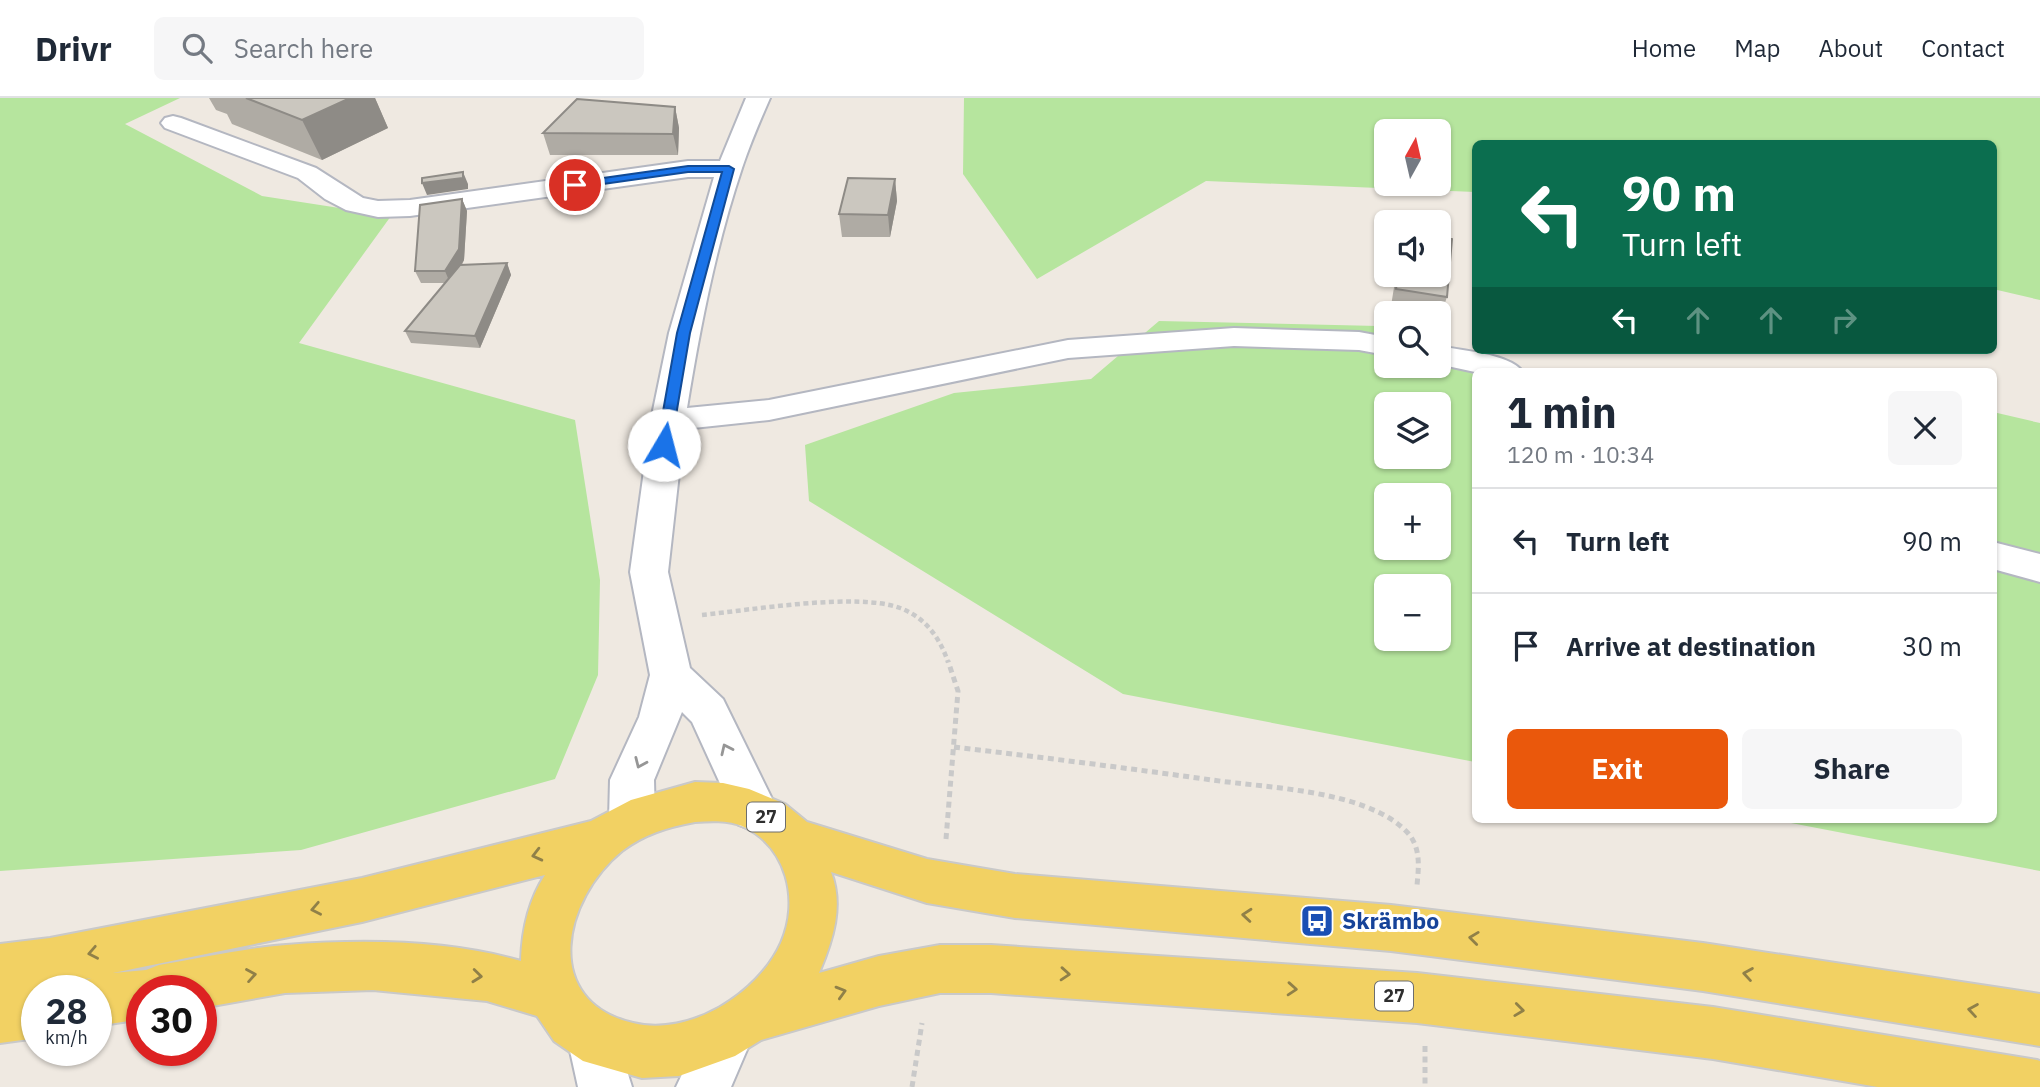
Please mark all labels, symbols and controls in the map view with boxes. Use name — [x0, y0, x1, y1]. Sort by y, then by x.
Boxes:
search box — [154, 17, 644, 80]
text: Drivr — [35, 27, 112, 70]
icon: search — [178, 29, 216, 67]
text: Search here — [234, 31, 373, 65]
text: Home — [1632, 32, 1696, 64]
text: Map — [1734, 32, 1780, 64]
text: About — [1818, 32, 1883, 64]
text: Contact — [1921, 32, 2005, 64]
north arrow — [1374, 119, 1451, 196]
map controls — [1374, 119, 1451, 651]
pin — [545, 155, 605, 215]
text: 90 m — [1622, 161, 1736, 224]
icon: arrive — [556, 166, 594, 204]
icon: left — [1507, 168, 1598, 259]
button: sound — [1374, 210, 1451, 287]
text: Turn left — [1622, 223, 1742, 265]
button: search — [1374, 301, 1451, 378]
icon: left — [1606, 301, 1644, 339]
icon: ahead — [1679, 301, 1717, 339]
icon: ahead — [1752, 301, 1790, 339]
icon: right — [1825, 301, 1863, 339]
text: 1 min — [1507, 385, 1617, 440]
button: close — [1888, 391, 1962, 465]
button: layers — [1374, 392, 1451, 469]
position arrow — [627, 408, 701, 482]
text: 120 m · 10:34 — [1507, 439, 1654, 469]
button: + — [1374, 483, 1451, 560]
icon: left — [1507, 522, 1545, 560]
text: Turn left — [1566, 524, 1669, 558]
text: 90 m — [1902, 524, 1962, 558]
button: − — [1374, 574, 1451, 651]
icon: arrive — [1507, 627, 1545, 665]
text: Arrive at destination — [1566, 629, 1816, 663]
text: 30 m — [1902, 629, 1962, 663]
button: Exit — [1507, 729, 1728, 809]
button: Share — [1742, 729, 1962, 809]
one-way arrow — [720, 744, 734, 756]
one-way arrow — [634, 755, 648, 768]
road number: 27 — [747, 802, 785, 832]
one-way arrow — [531, 847, 543, 861]
one-way arrow — [310, 900, 322, 915]
bus stop icon: Skrämbo — [1298, 902, 1336, 940]
place label: Skrämbo — [1342, 905, 1439, 935]
one-way arrow — [1242, 908, 1253, 923]
one-way arrow — [1468, 931, 1480, 946]
one-way arrow — [87, 945, 99, 960]
one-way arrow — [1060, 966, 1071, 981]
one-way arrow — [1742, 967, 1754, 982]
one-way arrow — [245, 968, 257, 983]
one-way arrow — [471, 968, 483, 983]
speed limit sign: 30 — [126, 975, 217, 1066]
one-way arrow — [1287, 981, 1298, 996]
road number: 27 — [1375, 982, 1413, 1010]
one-way arrow — [835, 986, 847, 1000]
text: 28 — [45, 988, 88, 1034]
one-way arrow — [1513, 1003, 1525, 1018]
one-way arrow — [1967, 1003, 1978, 1018]
text: km/h — [45, 1026, 88, 1049]

